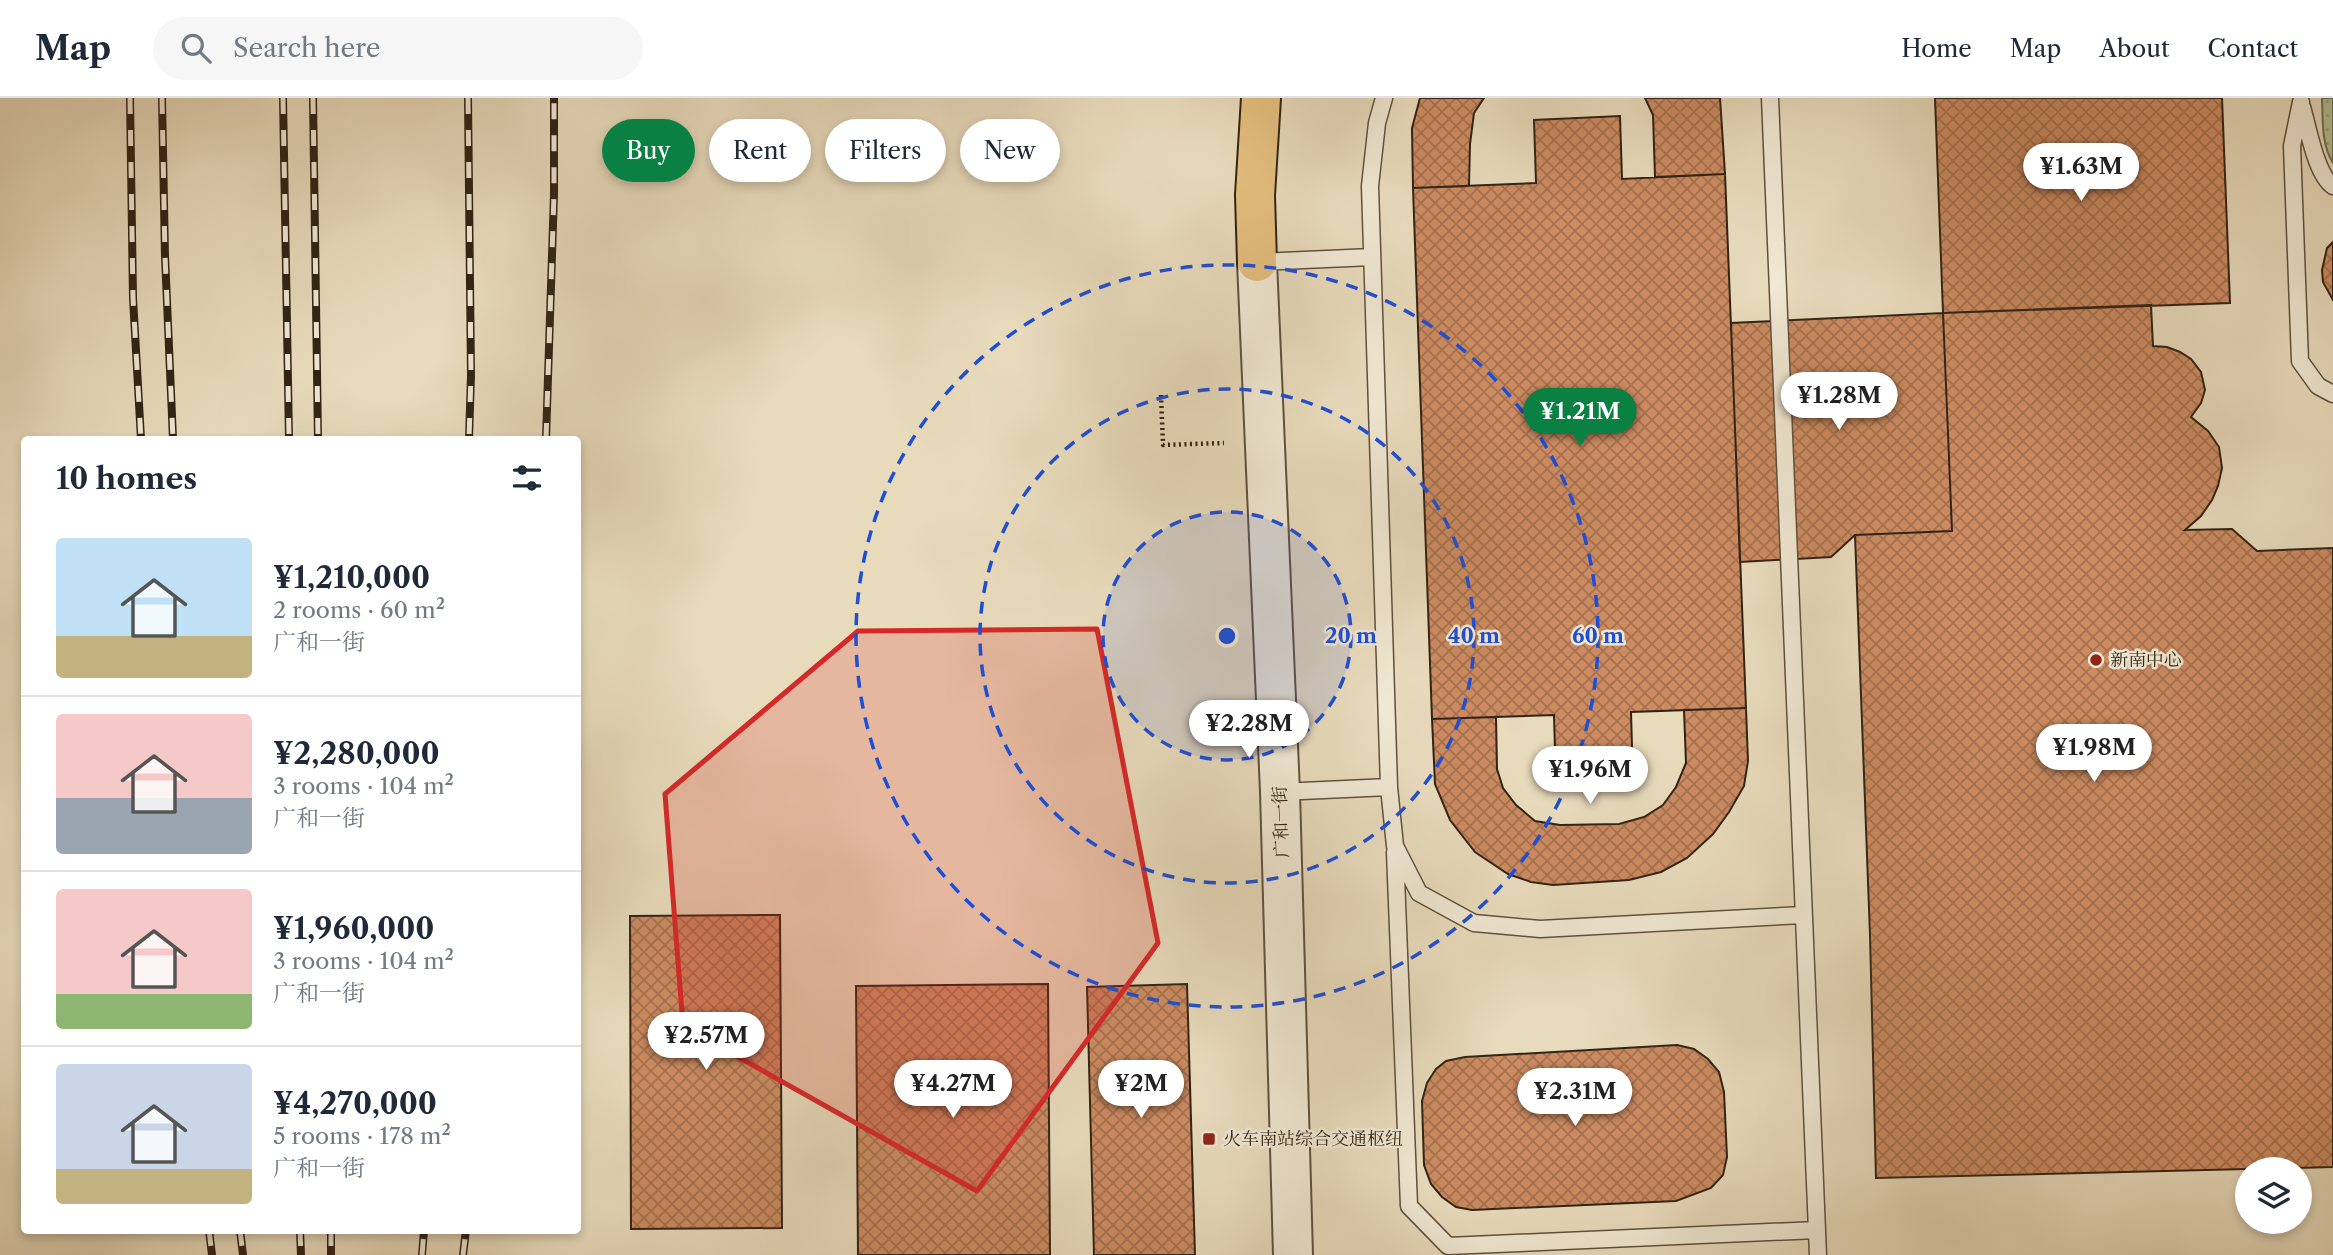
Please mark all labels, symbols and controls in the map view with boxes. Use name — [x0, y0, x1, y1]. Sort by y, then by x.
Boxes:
search box — [153, 17, 643, 80]
text: Map — [35, 28, 111, 69]
icon: search — [177, 29, 215, 67]
text: Search here — [233, 32, 380, 64]
text: Home — [1901, 34, 1972, 63]
text: Map — [2010, 34, 2061, 63]
text: About — [2099, 34, 2170, 63]
text: Contact — [2208, 34, 2298, 63]
chip: Buy — [602, 119, 695, 182]
chip: Rent — [709, 119, 811, 182]
chip: Filters — [825, 119, 946, 182]
chip: New — [960, 119, 1060, 182]
pin: ¥1.63M — [2024, 144, 2138, 203]
text: ¥1.63M — [2039, 152, 2123, 180]
pin: ¥1.28M — [1782, 372, 1896, 432]
text: ¥1.28M — [1797, 381, 1881, 409]
pin: ¥1.21M — [1523, 388, 1637, 448]
text: ¥1.21M — [1540, 397, 1620, 425]
icon: filters — [508, 459, 546, 497]
text: 10 homes — [56, 460, 197, 497]
text: ¥1,210,000 — [273, 559, 430, 596]
icon: home — [112, 566, 196, 650]
text: 2 rooms · 60 m² — [273, 596, 445, 624]
text: 20 m — [1325, 623, 1377, 648]
text: 40 m — [1448, 623, 1500, 648]
text: 60 m — [1572, 623, 1624, 648]
centre of rings — [1215, 624, 1239, 648]
text: 广和一街 — [273, 628, 365, 656]
place label: 新南中心 — [2110, 649, 2182, 671]
marker: 新南中心 — [2088, 652, 2104, 668]
pin: ¥2.28M — [1192, 700, 1306, 760]
text: ¥2.28M — [1205, 709, 1293, 737]
pin: ¥1.98M — [2037, 724, 2151, 784]
text: ¥1.98M — [2052, 733, 2136, 761]
text: ¥2,280,000 — [273, 735, 440, 772]
icon: home — [112, 742, 196, 826]
pin: ¥1.96M — [1533, 746, 1647, 806]
text: ¥1.96M — [1548, 755, 1632, 783]
text: 3 rooms · 104 m² — [273, 772, 454, 800]
street label: 广和一街 — [1269, 786, 1293, 858]
text: 广和一街 — [273, 804, 365, 832]
text: ¥1,960,000 — [273, 910, 434, 947]
icon: home — [112, 917, 196, 1001]
text: 3 rooms · 104 m² — [273, 947, 454, 975]
text: 广和一街 — [273, 979, 365, 1007]
pin: ¥2.57M — [649, 1012, 763, 1072]
text: ¥2.57M — [664, 1021, 748, 1049]
pin: ¥4.27M — [896, 1060, 1010, 1120]
pin: ¥2M — [1107, 1060, 1175, 1120]
pin: ¥2.31M — [1518, 1068, 1632, 1128]
text: ¥4.27M — [910, 1069, 996, 1097]
text: ¥2M — [1114, 1069, 1168, 1097]
text: ¥2.31M — [1533, 1077, 1617, 1105]
text: ¥4,270,000 — [273, 1085, 437, 1122]
icon: home — [112, 1092, 196, 1176]
text: 5 rooms · 178 m² — [273, 1122, 451, 1150]
place label: 火车南站综合交通枢纽 — [1223, 1128, 1403, 1150]
marker: 火车南站综合交通枢纽 — [1201, 1131, 1217, 1147]
text: 广和一街 — [273, 1154, 365, 1182]
map controls — [2235, 1157, 2312, 1234]
button: layers — [2235, 1157, 2312, 1234]

